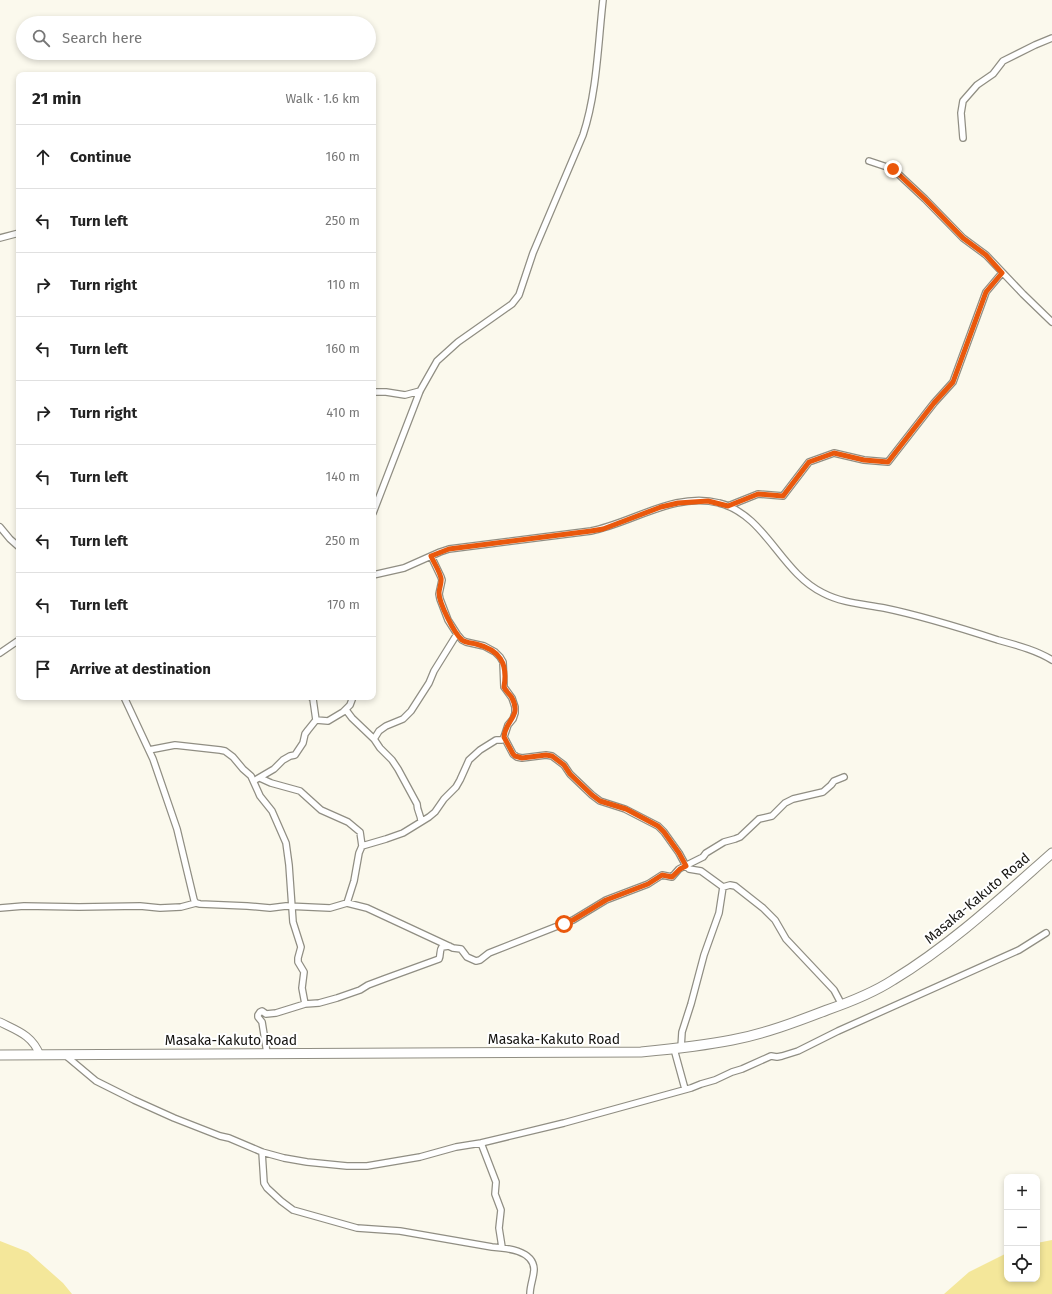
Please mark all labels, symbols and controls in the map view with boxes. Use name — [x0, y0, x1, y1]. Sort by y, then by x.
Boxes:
search box — [16, 16, 376, 60]
icon: search — [30, 27, 52, 49]
text: Search here — [62, 29, 142, 47]
text: 21 min — [32, 88, 81, 109]
text: Walk · 1.6 km — [285, 91, 360, 106]
icon: ahead — [32, 146, 54, 168]
text: Continue — [70, 148, 131, 166]
text: 160 m — [326, 149, 360, 164]
route end — [884, 160, 902, 178]
icon: left — [32, 210, 54, 232]
text: Turn left — [70, 212, 128, 230]
text: 250 m — [325, 213, 360, 228]
icon: right — [32, 274, 54, 296]
text: Turn right — [70, 276, 137, 294]
text: 110 m — [327, 277, 360, 292]
icon: left — [32, 338, 54, 360]
text: Turn left — [70, 340, 128, 358]
text: 160 m — [326, 341, 360, 356]
icon: right — [32, 402, 54, 424]
text: Turn right — [70, 404, 137, 422]
text: 410 m — [326, 405, 360, 420]
icon: left — [32, 466, 54, 488]
text: Turn left — [70, 468, 128, 486]
text: 140 m — [326, 469, 360, 484]
icon: left — [32, 530, 54, 552]
text: Turn left — [70, 532, 128, 550]
text: 250 m — [325, 533, 360, 548]
icon: left — [32, 594, 54, 616]
text: Turn left — [70, 596, 128, 614]
text: 170 m — [327, 597, 360, 612]
icon: arrive — [32, 658, 54, 680]
text: Arrive at destination — [70, 660, 211, 678]
street label: Masaka-Kakuto Road — [921, 849, 1034, 947]
route start — [555, 915, 573, 933]
street label: Masaka-Kakuto Road — [488, 1031, 620, 1048]
street label: Masaka-Kakuto Road — [165, 1032, 297, 1049]
map controls — [1004, 1174, 1040, 1282]
button: + — [1004, 1174, 1040, 1210]
button: − — [1004, 1210, 1040, 1246]
button: locate — [1004, 1246, 1040, 1282]

